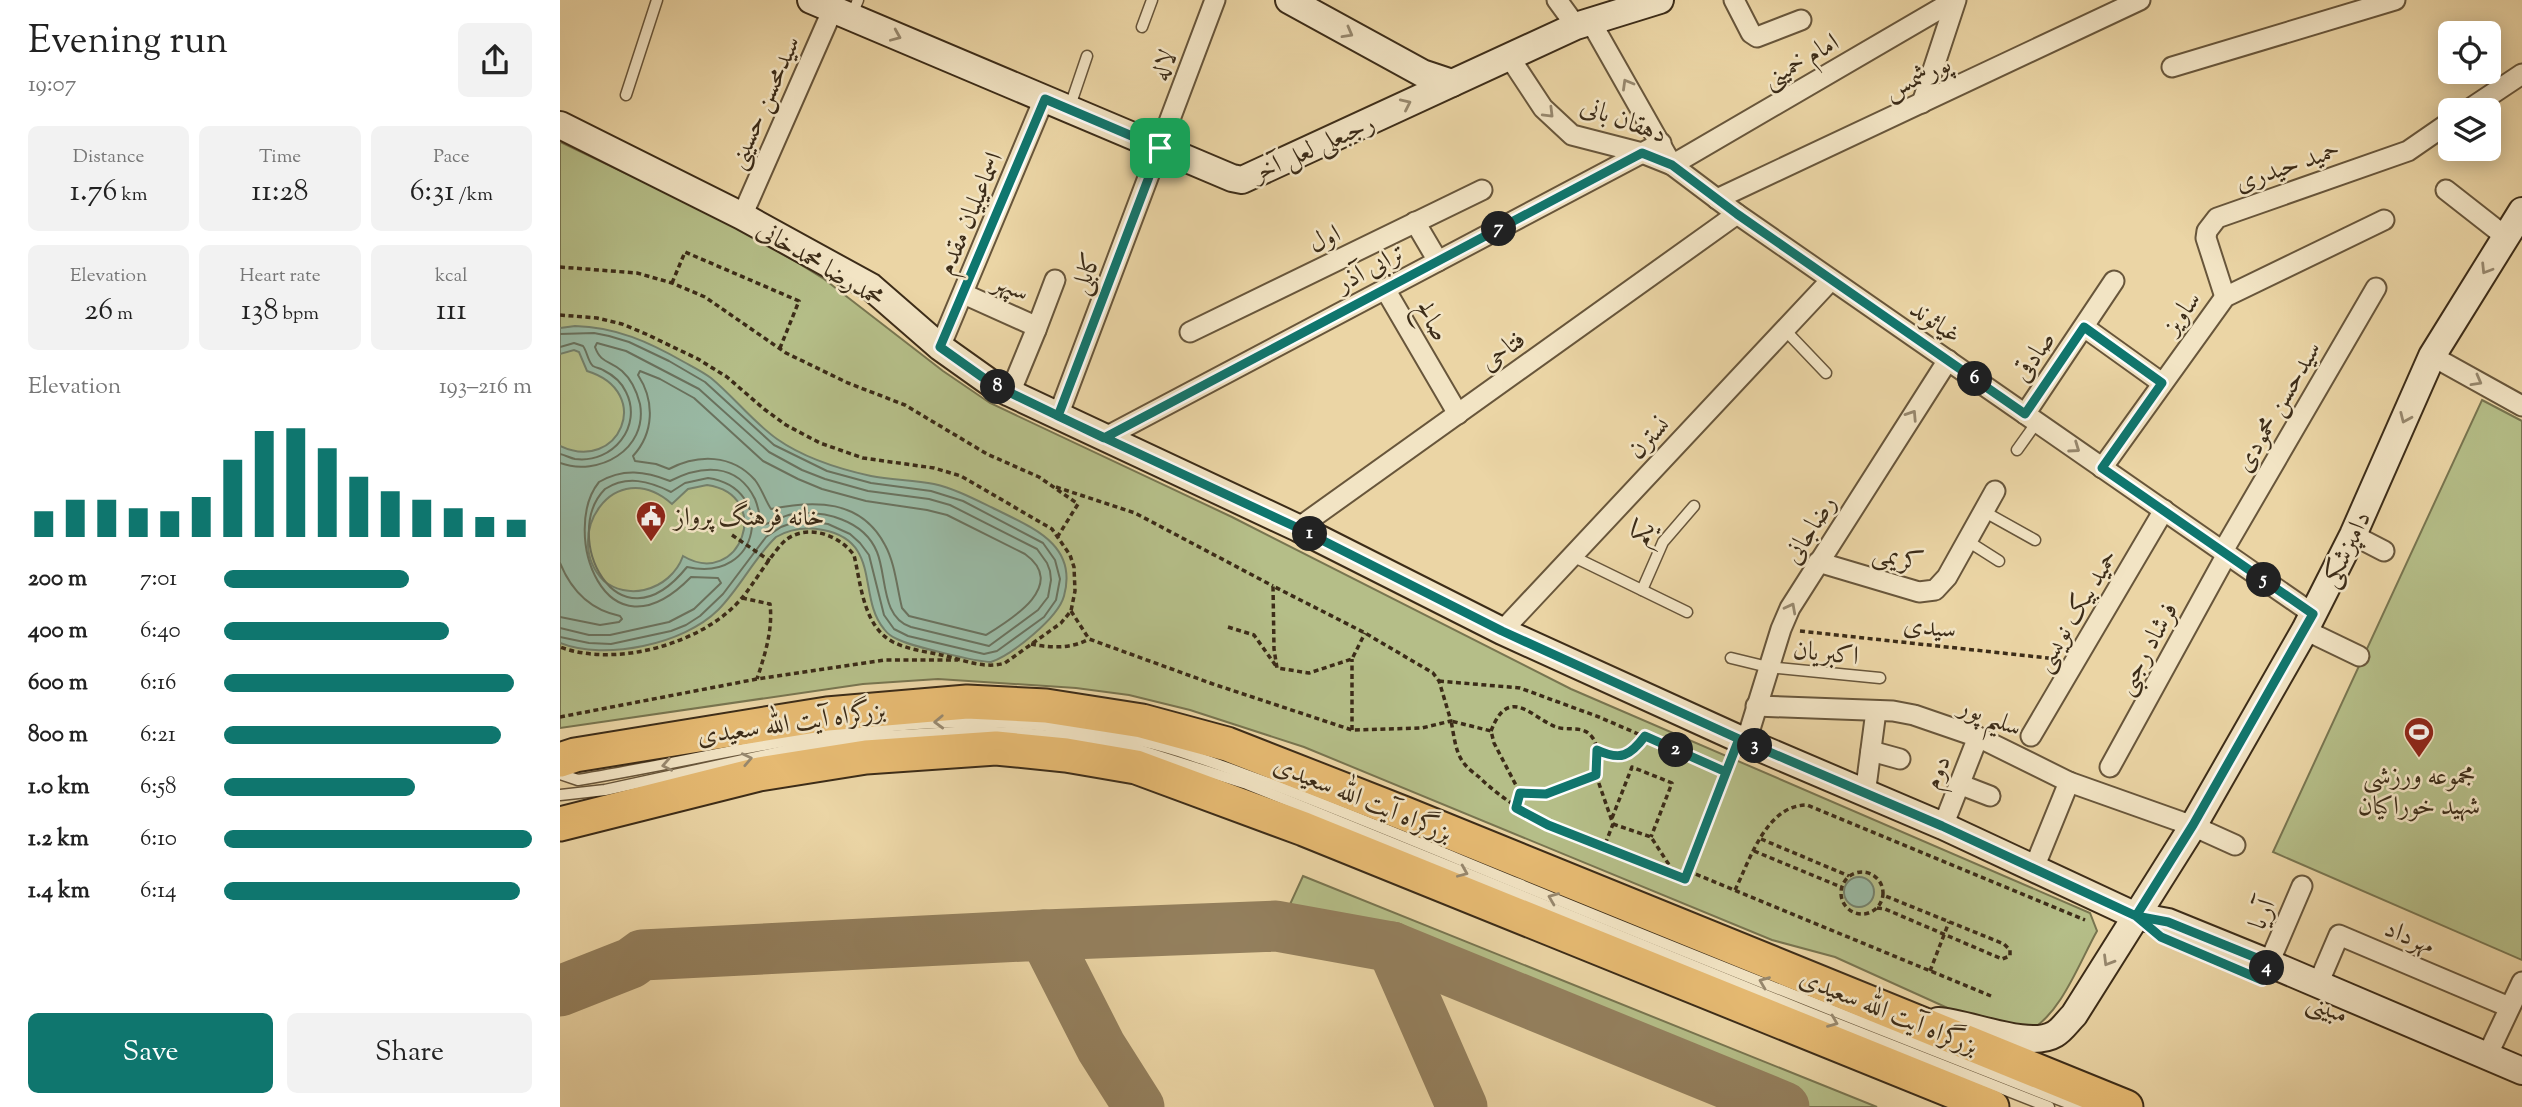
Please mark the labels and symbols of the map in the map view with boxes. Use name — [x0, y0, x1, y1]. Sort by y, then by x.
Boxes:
one-way arrow — [1341, 25, 1354, 38]
street label: امام خمینی — [1756, 25, 1848, 101]
one-way arrow — [889, 28, 902, 42]
street label: سیدمحسن حسینی — [719, 30, 811, 176]
street label: لاله — [1143, 45, 1188, 87]
street label: پورشمس — [1878, 46, 1959, 110]
one-way arrow — [1622, 79, 1635, 92]
street label: دهقان بانی — [1575, 89, 1672, 154]
one-way arrow — [1399, 99, 1412, 113]
one-way arrow — [1541, 105, 1554, 118]
street label: رجبعلی لعل آخر — [1244, 106, 1381, 194]
pin — [1130, 118, 1190, 178]
street label: حمید حیدری — [2230, 132, 2345, 203]
street label: اسماعیلیان مقدم — [929, 147, 1016, 282]
street label: محمدرضا محمدخانی — [749, 212, 891, 318]
pin: 7 — [1482, 212, 1516, 246]
street label: اول — [1303, 217, 1347, 264]
street label: ترابی آذر — [1327, 236, 1412, 304]
street label: کابلی — [1062, 248, 1112, 300]
one-way arrow — [2481, 262, 2494, 275]
street label: سپهر — [984, 263, 1035, 312]
street label: ساویز — [2153, 284, 2211, 345]
street label: غیاثوند — [1901, 292, 1968, 354]
street label: صالح — [1403, 294, 1458, 349]
street label: فتاحی — [1473, 323, 1534, 381]
street label: صادقی — [2005, 325, 2066, 390]
street label: سیدحسن محمودی — [2227, 335, 2332, 480]
pin: 6 — [1958, 362, 1992, 396]
pin: 8 — [980, 370, 1016, 404]
one-way arrow — [2470, 373, 2482, 386]
street label: نسترن — [1620, 409, 1680, 469]
one-way arrow — [1904, 410, 1917, 423]
one-way arrow — [2399, 411, 2413, 423]
one-way arrow — [2067, 440, 2080, 453]
street label: رضاجانی — [1775, 489, 1847, 572]
public building icon: خانه فرهنگ پرواز — [634, 499, 668, 543]
place label: خانه فرهنگ پرواز — [671, 500, 824, 537]
street label: دامپزشکی — [2313, 505, 2382, 595]
street label: یکم — [1622, 512, 1670, 555]
pin: 1 — [1292, 516, 1328, 552]
street label: کریمی — [1868, 535, 1926, 584]
street label: حمید بیک نویسی — [2026, 543, 2128, 680]
pin: 5 — [2246, 562, 2282, 598]
street label: فرشاد رجبی — [2108, 596, 2189, 702]
one-way arrow — [1783, 603, 1796, 615]
street label: سیدی — [1901, 607, 1958, 650]
street label: اکبریان — [1791, 633, 1860, 676]
street label: سلیم پور — [1949, 688, 2027, 752]
street label: بزرگراه آیت الله سعیدی — [694, 689, 888, 756]
one-way arrow — [934, 715, 945, 730]
sports icon: مجموعه ورزشی شهید خوراکیان — [2402, 715, 2436, 759]
pin: 3 — [1738, 728, 1772, 764]
pin: 2 — [1658, 732, 1694, 768]
street label: بزرگراه آیت الله سعیدی — [1267, 744, 1459, 853]
street label: دوم — [1915, 750, 1964, 796]
one-way arrow — [741, 752, 753, 767]
one-way arrow — [661, 756, 673, 771]
place label: مجموعه ورزشی شهید خوراکیان — [2358, 759, 2480, 826]
one-way arrow — [1456, 864, 1468, 878]
one-way arrow — [1547, 892, 1559, 906]
street label: آریا — [2240, 892, 2287, 936]
street label: مهرداد — [2378, 911, 2440, 965]
pin: 4 — [2250, 950, 2284, 986]
one-way arrow — [2104, 954, 2117, 967]
street label: بزرگراه آیت الله سعیدی — [1793, 957, 1985, 1066]
one-way arrow — [1758, 977, 1770, 991]
street label: مبینی — [2301, 984, 2353, 1034]
one-way arrow — [1826, 1014, 1838, 1028]

